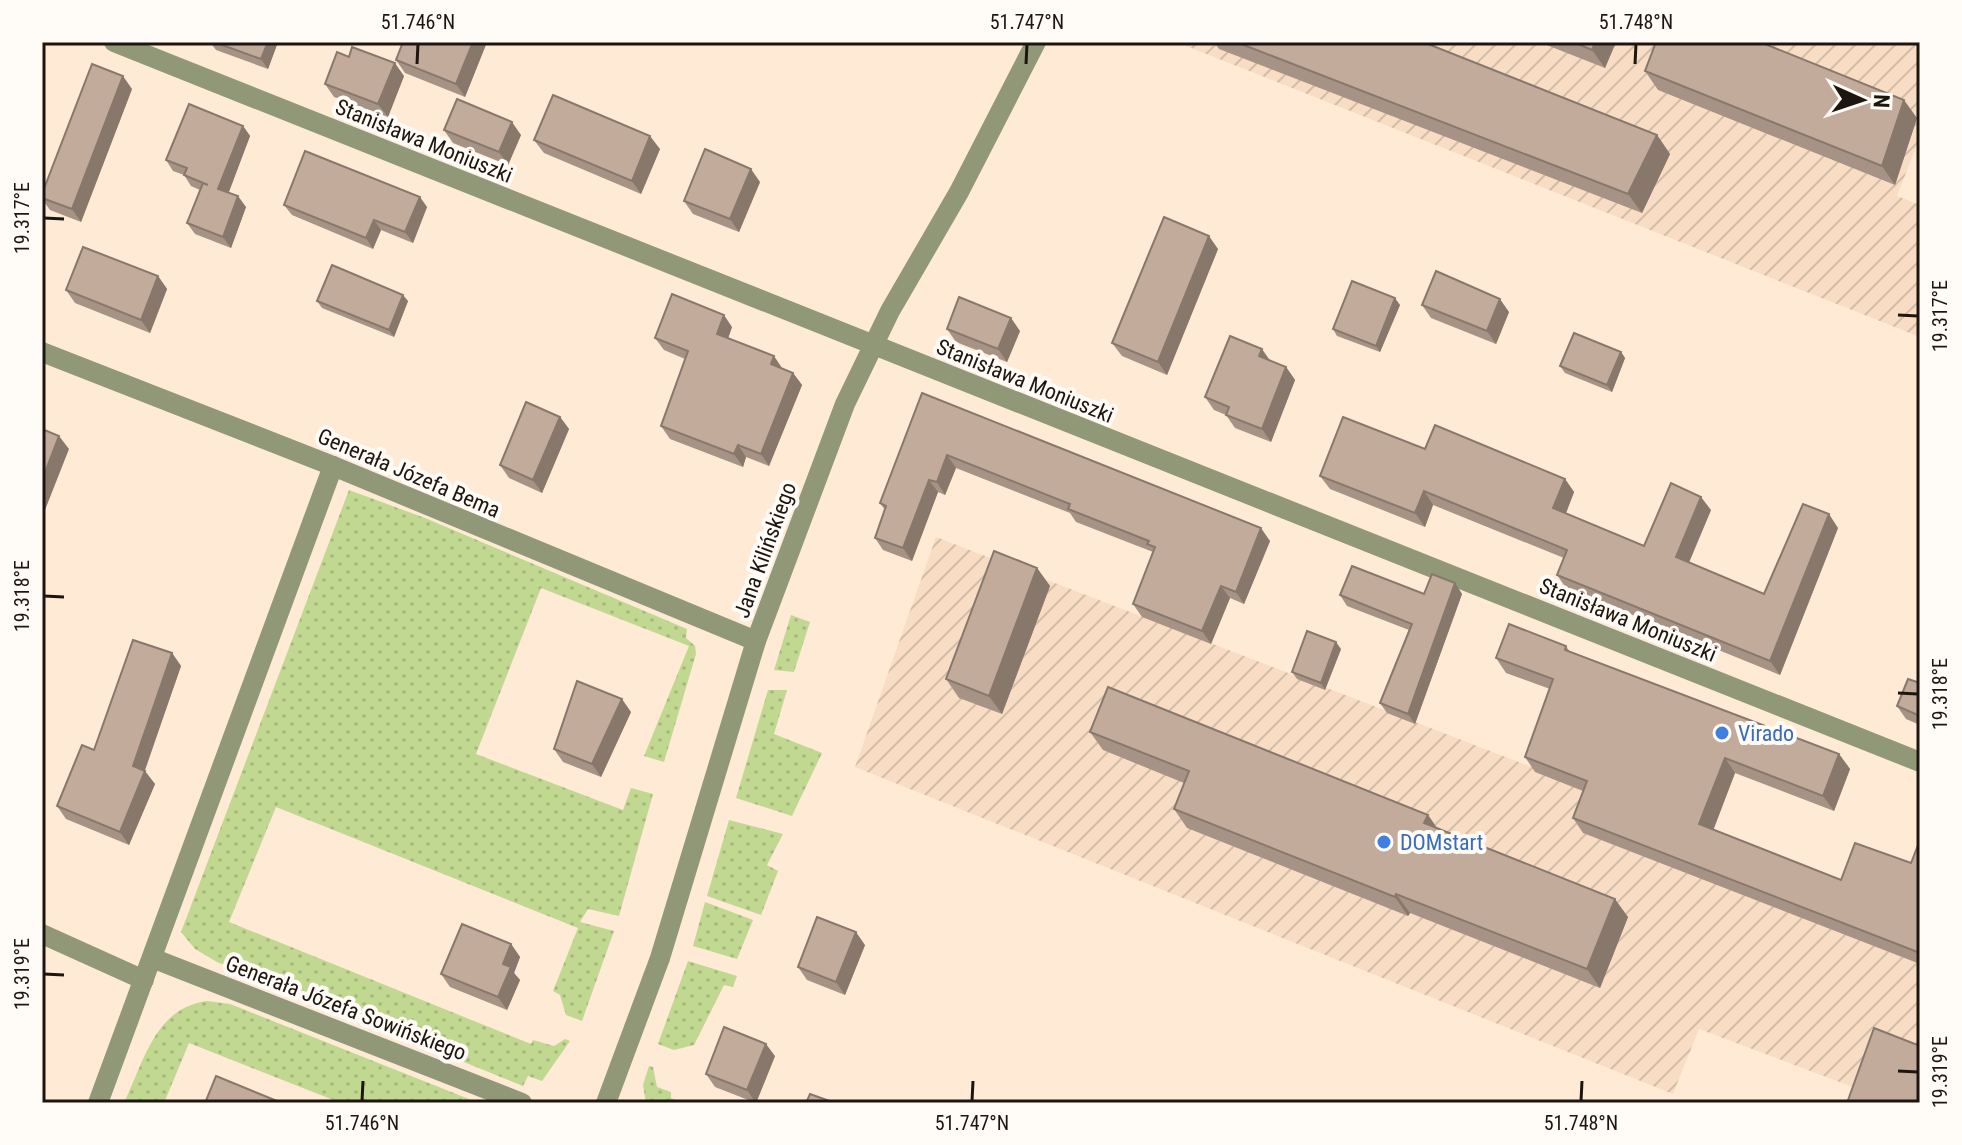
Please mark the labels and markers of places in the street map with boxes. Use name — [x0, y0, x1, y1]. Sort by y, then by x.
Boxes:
place label: Virado — [1738, 721, 1794, 746]
marker: Virado — [1713, 724, 1731, 742]
place label: DOMstart — [1400, 830, 1483, 855]
marker: DOMstart — [1375, 833, 1393, 851]

